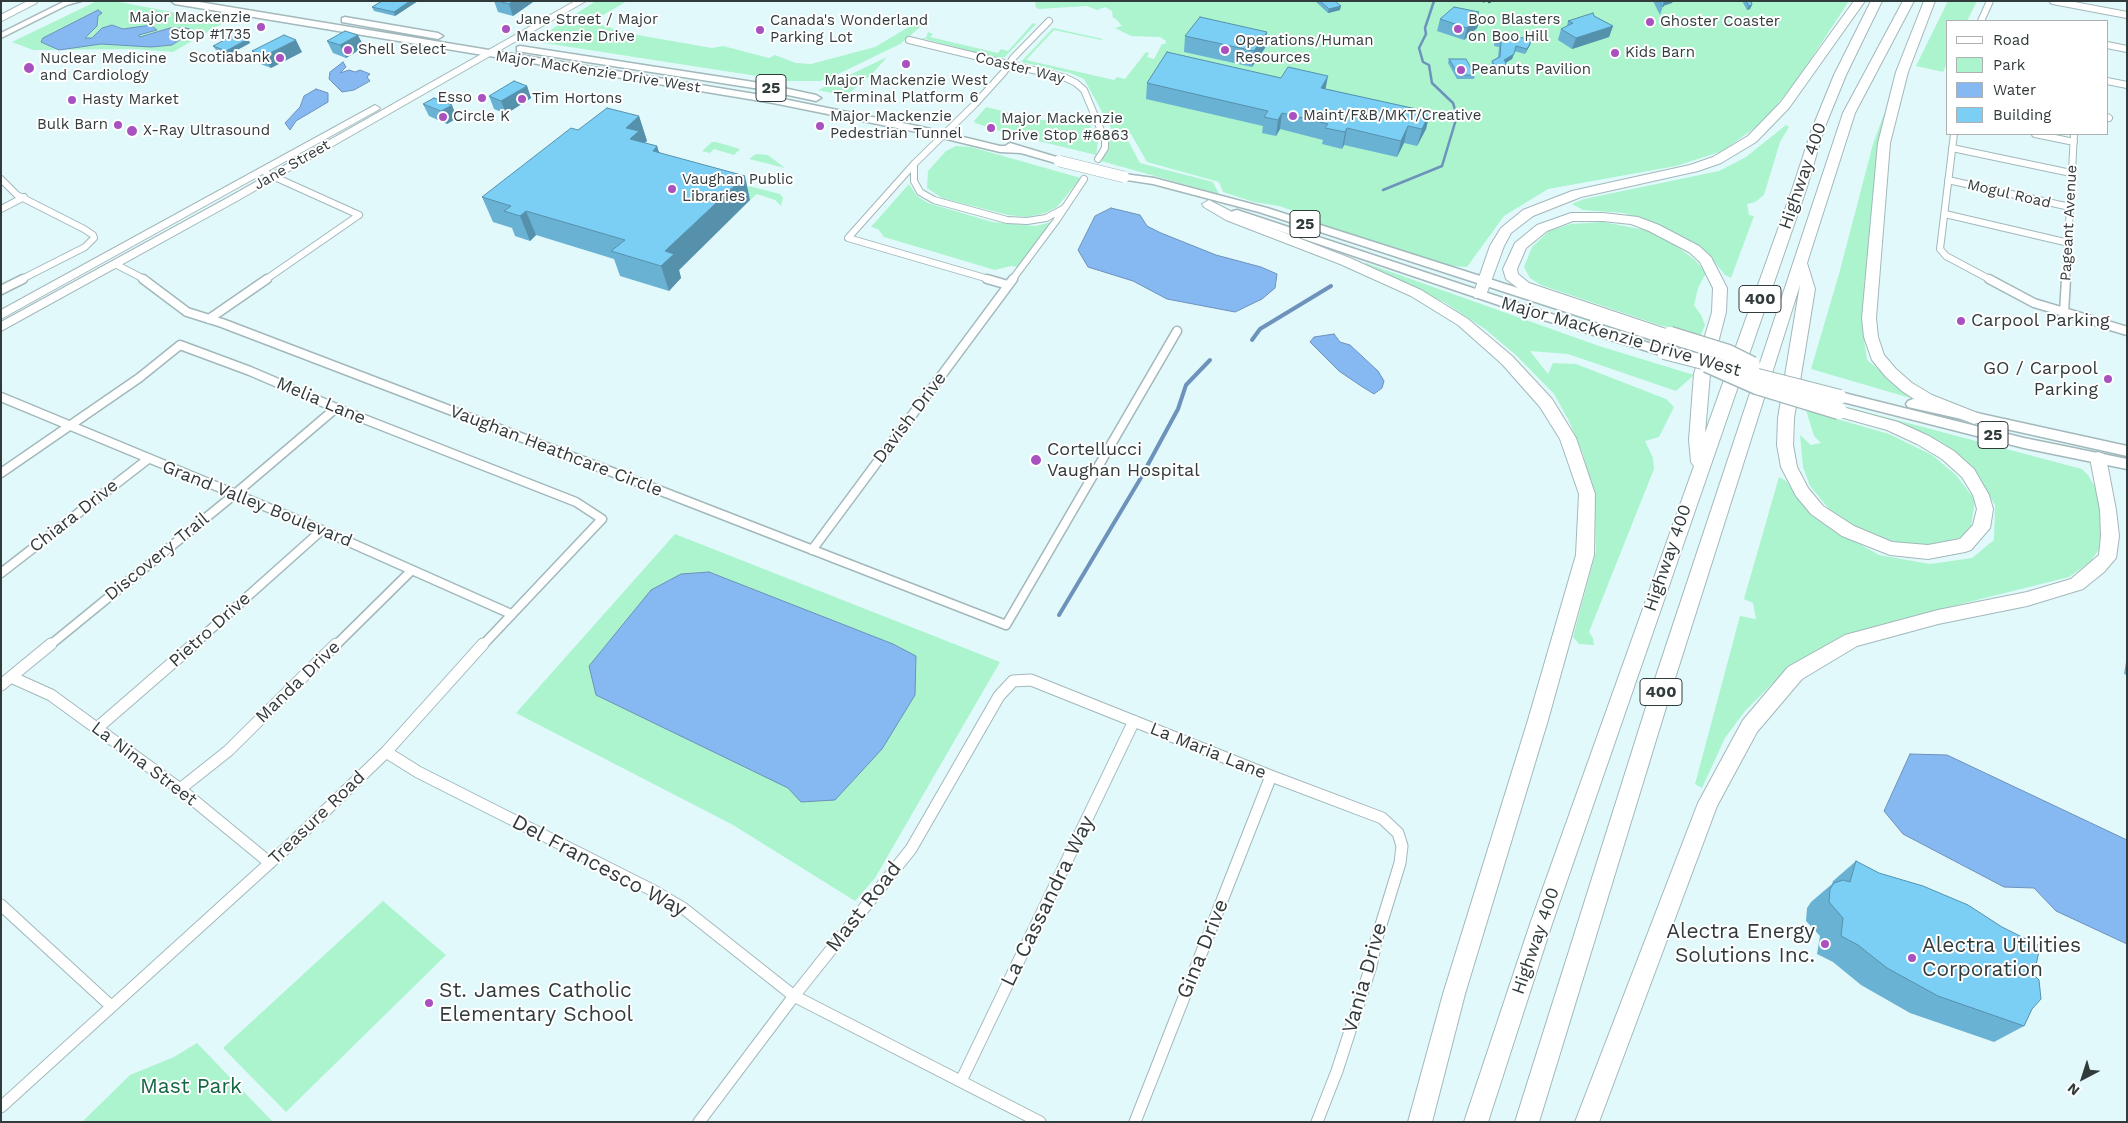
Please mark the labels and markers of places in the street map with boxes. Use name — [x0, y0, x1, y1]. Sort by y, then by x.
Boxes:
place label: Major Mackenzie Stop #1735 — [129, 9, 251, 44]
place label: Jane Street / Major Mackenzie Drive — [516, 11, 658, 46]
place label: Boo Blasters on Boo Hill — [1468, 11, 1560, 46]
place label: Canada's Wonderland Parking Lot — [770, 12, 928, 47]
place label: Ghoster Coaster — [1660, 13, 1780, 31]
marker: Ghoster Coaster — [1644, 16, 1656, 28]
marker: Major Mackenzie Stop #1735 — [255, 21, 267, 33]
marker: Jane Street / Major Mackenzie Drive — [500, 23, 512, 35]
marker: Boo Blasters on Boo Hill — [1452, 23, 1464, 35]
marker: Canada's Wonderland Parking Lot — [754, 24, 766, 36]
place label: Operations/Human Resources — [1235, 32, 1374, 67]
place label: Shell Select — [358, 41, 446, 59]
marker: Shell Select — [342, 44, 354, 56]
marker: Operations/Human Resources — [1219, 44, 1231, 56]
place label: Kids Barn — [1625, 44, 1695, 62]
marker: Kids Barn — [1609, 47, 1621, 59]
place label: Scotiabank — [189, 49, 270, 67]
place label: Nuclear Medicine and Cardiology — [40, 50, 167, 85]
marker: Scotiabank — [274, 52, 286, 64]
marker: Major Mackenzie West Terminal Platform 6 — [900, 58, 912, 70]
marker: Nuclear Medicine and Cardiology — [22, 61, 36, 75]
place label: Peanuts Pavilion — [1471, 61, 1591, 79]
marker: Peanuts Pavilion — [1455, 64, 1467, 76]
place label: Major Mackenzie West Terminal Platform 6 — [824, 72, 988, 107]
place label: Esso — [438, 89, 472, 107]
place label: Tim Hortons — [532, 90, 622, 108]
place label: Hasty Market — [82, 91, 179, 109]
marker: Esso — [476, 92, 488, 104]
marker: Tim Hortons — [516, 93, 528, 105]
marker: Hasty Market — [66, 94, 78, 106]
place label: Maint/F&B/MKT/Creative — [1303, 107, 1481, 125]
place label: Circle K — [453, 108, 510, 126]
place label: Major Mackenzie Pedestrian Tunnel — [830, 108, 962, 143]
place label: Major Mackenzie Drive Stop #6863 — [1001, 110, 1129, 145]
marker: Maint/F&B/MKT/Creative — [1287, 110, 1299, 122]
marker: Circle K — [437, 111, 449, 123]
place label: Bulk Barn — [37, 116, 108, 134]
marker: Bulk Barn — [112, 119, 124, 131]
marker: Major Mackenzie Pedestrian Tunnel — [814, 120, 826, 132]
place label: X-Ray Ultrasound — [143, 122, 270, 140]
marker: Major Mackenzie Drive Stop #6863 — [985, 122, 997, 134]
marker: X-Ray Ultrasound — [125, 124, 139, 138]
place label: Vaughan Public Libraries — [682, 171, 794, 206]
marker: Vaughan Public Libraries — [666, 183, 678, 195]
place label: Carpool Parking — [1971, 310, 2110, 332]
marker: Carpool Parking — [1955, 315, 1967, 327]
place label: GO / Carpool Parking — [1983, 358, 2098, 400]
marker: GO / Carpool Parking — [2102, 373, 2114, 385]
place label: Cortellucci Vaughan Hospital — [1047, 439, 1200, 482]
marker: Cortellucci Vaughan Hospital — [1029, 453, 1043, 467]
place label: Alectra Energy Solutions Inc. — [1666, 919, 1815, 969]
place label: Alectra Utilities Corporation — [1922, 933, 2081, 983]
marker: Alectra Energy Solutions Inc. — [1819, 938, 1831, 950]
marker: Alectra Utilities Corporation — [1906, 952, 1918, 964]
place label: St. James Catholic Elementary School — [439, 978, 633, 1028]
marker: St. James Catholic Elementary School — [423, 997, 435, 1009]

